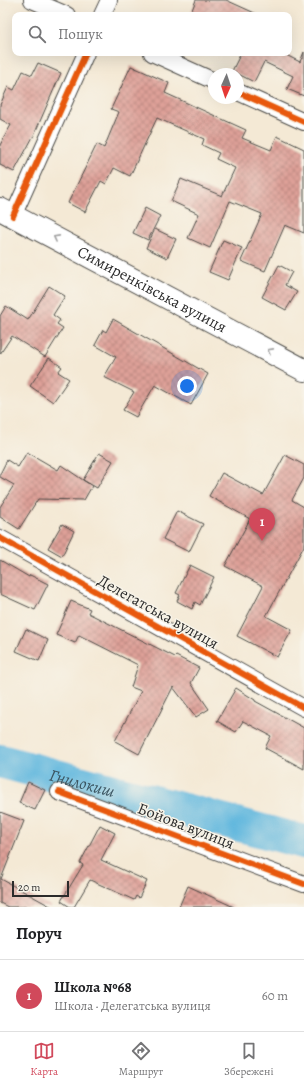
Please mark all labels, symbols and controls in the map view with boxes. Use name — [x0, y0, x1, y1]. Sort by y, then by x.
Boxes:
search box — [12, 12, 292, 56]
icon: search — [26, 23, 48, 45]
text: Пошук — [58, 24, 103, 44]
north arrow — [208, 68, 244, 104]
one-way arrow — [52, 236, 60, 243]
street label: Симиренківська вулиця — [73, 241, 231, 338]
one-way arrow — [266, 349, 274, 356]
your location — [177, 376, 197, 396]
pin: 1 — [249, 508, 275, 541]
street label: Делегатська вулиця — [94, 570, 223, 655]
water label: Гнилокиш — [47, 763, 118, 803]
street label: Бойова вулиця — [134, 797, 238, 855]
scale bar — [12, 879, 69, 898]
text: 20 m — [18, 880, 40, 895]
text: Поруч — [16, 922, 62, 945]
text: Школа №68 — [54, 977, 132, 997]
text: 1 — [27, 987, 31, 1004]
text: 60 m — [262, 987, 288, 1004]
text: Школа · Делегатська вулиця — [54, 997, 211, 1014]
tab: Карта — [30, 1040, 58, 1079]
tab: Маршрут — [119, 1040, 163, 1079]
tab: Збережені — [224, 1040, 274, 1079]

